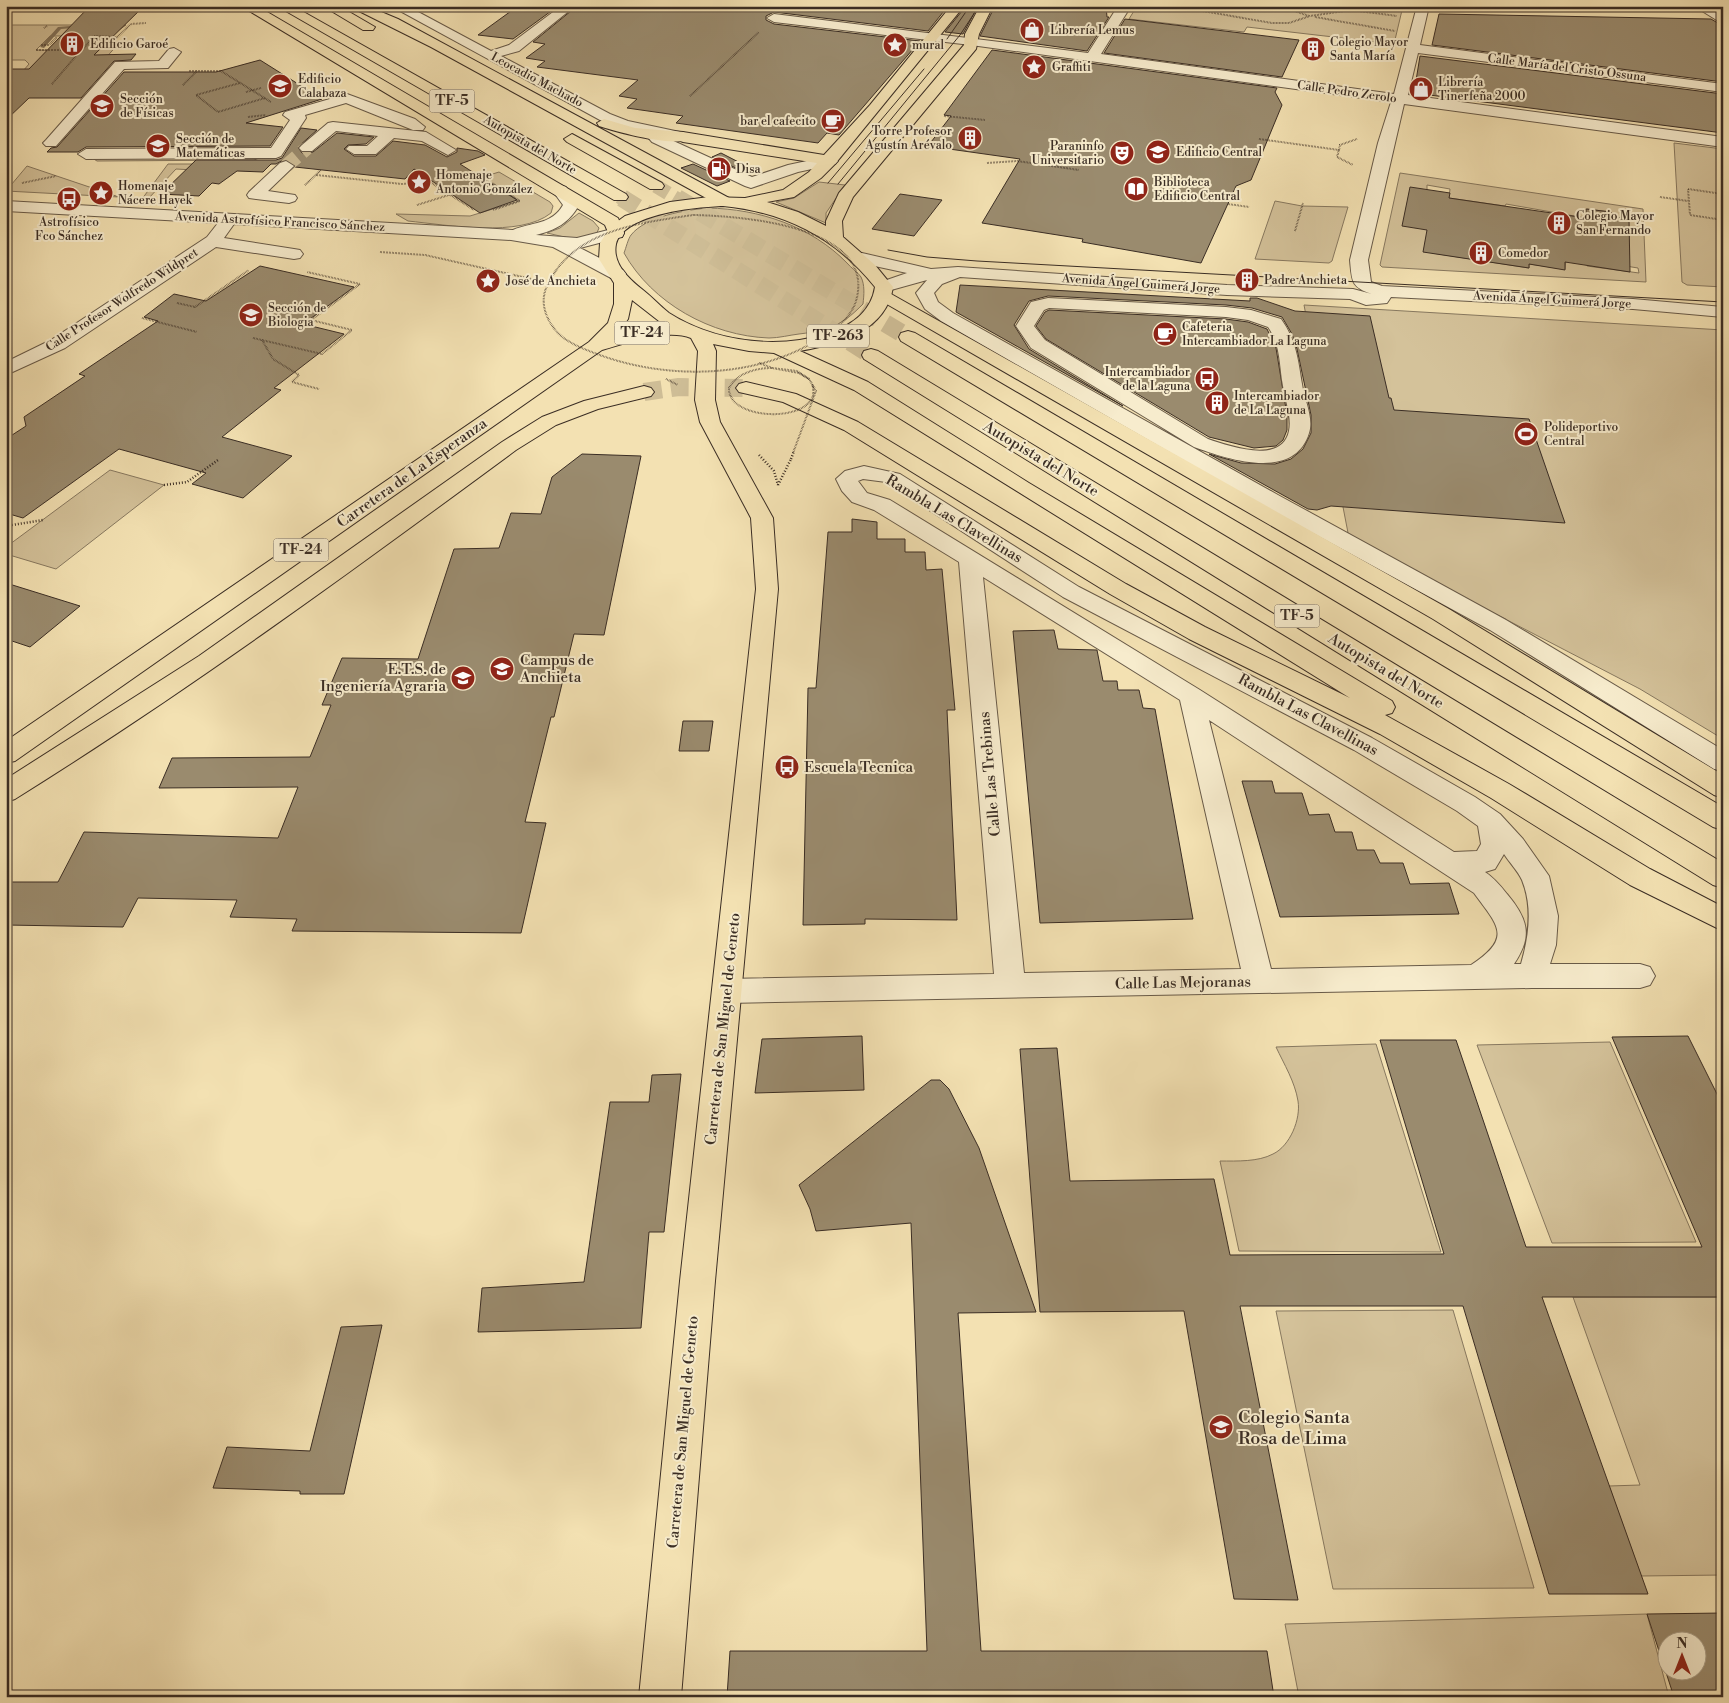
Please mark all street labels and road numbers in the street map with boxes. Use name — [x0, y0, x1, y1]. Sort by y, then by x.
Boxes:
street label: Leocadio Machado — [488, 49, 586, 111]
street label: Calle María del Cristo Ossuna — [1487, 51, 1648, 85]
street label: Calle Pedro Zerolo — [1296, 78, 1398, 106]
road number: TF-5 — [430, 90, 474, 112]
street label: Autopista del Norte — [480, 112, 579, 178]
street label: Avenida Astrofísico Francisco Sánchez — [174, 209, 386, 235]
street label: Calle Profesor Wolfredo Wildpret — [43, 245, 202, 355]
street label: Avenida Ángel Guimerá Jorge — [1060, 269, 1221, 297]
street label: Avenida Ángel Guimerá Jorge — [1471, 286, 1632, 312]
road number: TF-24 — [614, 322, 670, 344]
road number: TF-263 — [807, 324, 869, 348]
street label: Carretera de La Esperanza — [333, 414, 491, 532]
street label: Autopista del Norte — [979, 416, 1102, 501]
street label: Rambla Las Clavellinas — [882, 471, 1026, 567]
road number: TF-24 — [274, 538, 328, 562]
road number: TF-5 — [1274, 604, 1320, 628]
street label: Autopista del Norte — [1324, 628, 1447, 713]
street label: Rambla Las Clavellinas — [1235, 670, 1381, 760]
street label: Calle Las Trebinas — [975, 711, 1005, 837]
street label: Carretera de San Miguel de Geneto — [701, 912, 745, 1146]
street label: Calle Las Mejoranas — [1115, 972, 1251, 994]
street label: Carretera de San Miguel de Geneto — [663, 1315, 703, 1549]

